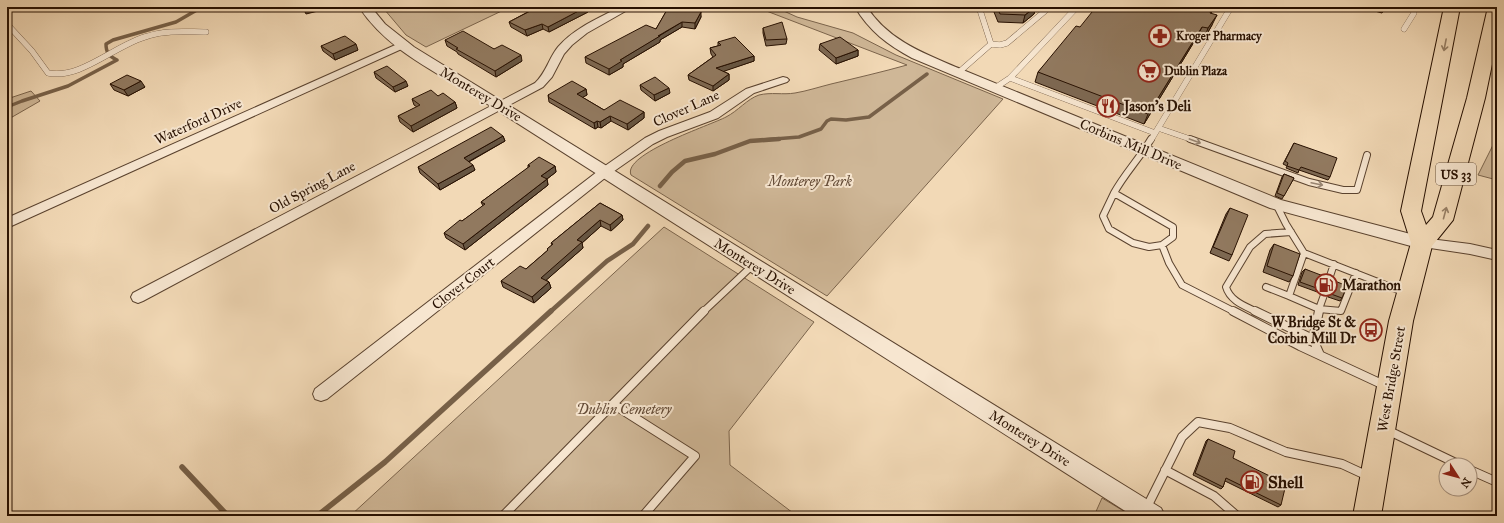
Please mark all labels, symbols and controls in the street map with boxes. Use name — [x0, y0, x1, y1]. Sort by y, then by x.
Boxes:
pharmacy icon: Kroger Pharmacy — [1147, 23, 1173, 49]
place label: Kroger Pharmacy — [1176, 29, 1263, 44]
one-way arrow — [1440, 38, 1448, 51]
supermarket icon: Dublin Plaza — [1136, 58, 1162, 84]
street label: Monterey Drive — [437, 63, 525, 126]
place label: Dublin Plaza — [1164, 64, 1228, 78]
street label: Clover Lane — [650, 86, 722, 131]
restaurant icon: Jason's Deli — [1095, 93, 1121, 119]
street label: Waterford Drive — [152, 95, 245, 148]
place label: Jason's Deli — [1122, 98, 1191, 116]
street label: Corbins Mill Drive — [1077, 115, 1185, 174]
one-way arrow — [1188, 138, 1201, 145]
street label: Old Spring Lane — [266, 157, 358, 217]
road number: US 33 — [1436, 163, 1476, 185]
park label: Monterey Park — [766, 173, 853, 190]
one-way arrow — [1310, 180, 1323, 188]
one-way arrow — [1442, 207, 1449, 220]
street label: Monterey Drive — [711, 235, 799, 298]
street label: Clover Court — [428, 253, 498, 313]
fuel station icon: Marathon — [1313, 272, 1339, 298]
place label: Marathon — [1342, 277, 1401, 294]
place label: W Bridge St & Corbin Mill Dr — [1268, 314, 1357, 347]
bus stop icon: W Bridge St & Corbin Mill Dr — [1358, 317, 1384, 343]
street label: West Bridge Street — [1374, 325, 1409, 433]
park label: Dublin Cemetery — [576, 401, 672, 418]
street label: Monterey Drive — [986, 407, 1074, 470]
north arrow — [1438, 457, 1478, 497]
fuel station icon: Shell — [1239, 469, 1265, 495]
place label: Shell — [1268, 472, 1304, 493]
text: N — [1457, 475, 1474, 491]

